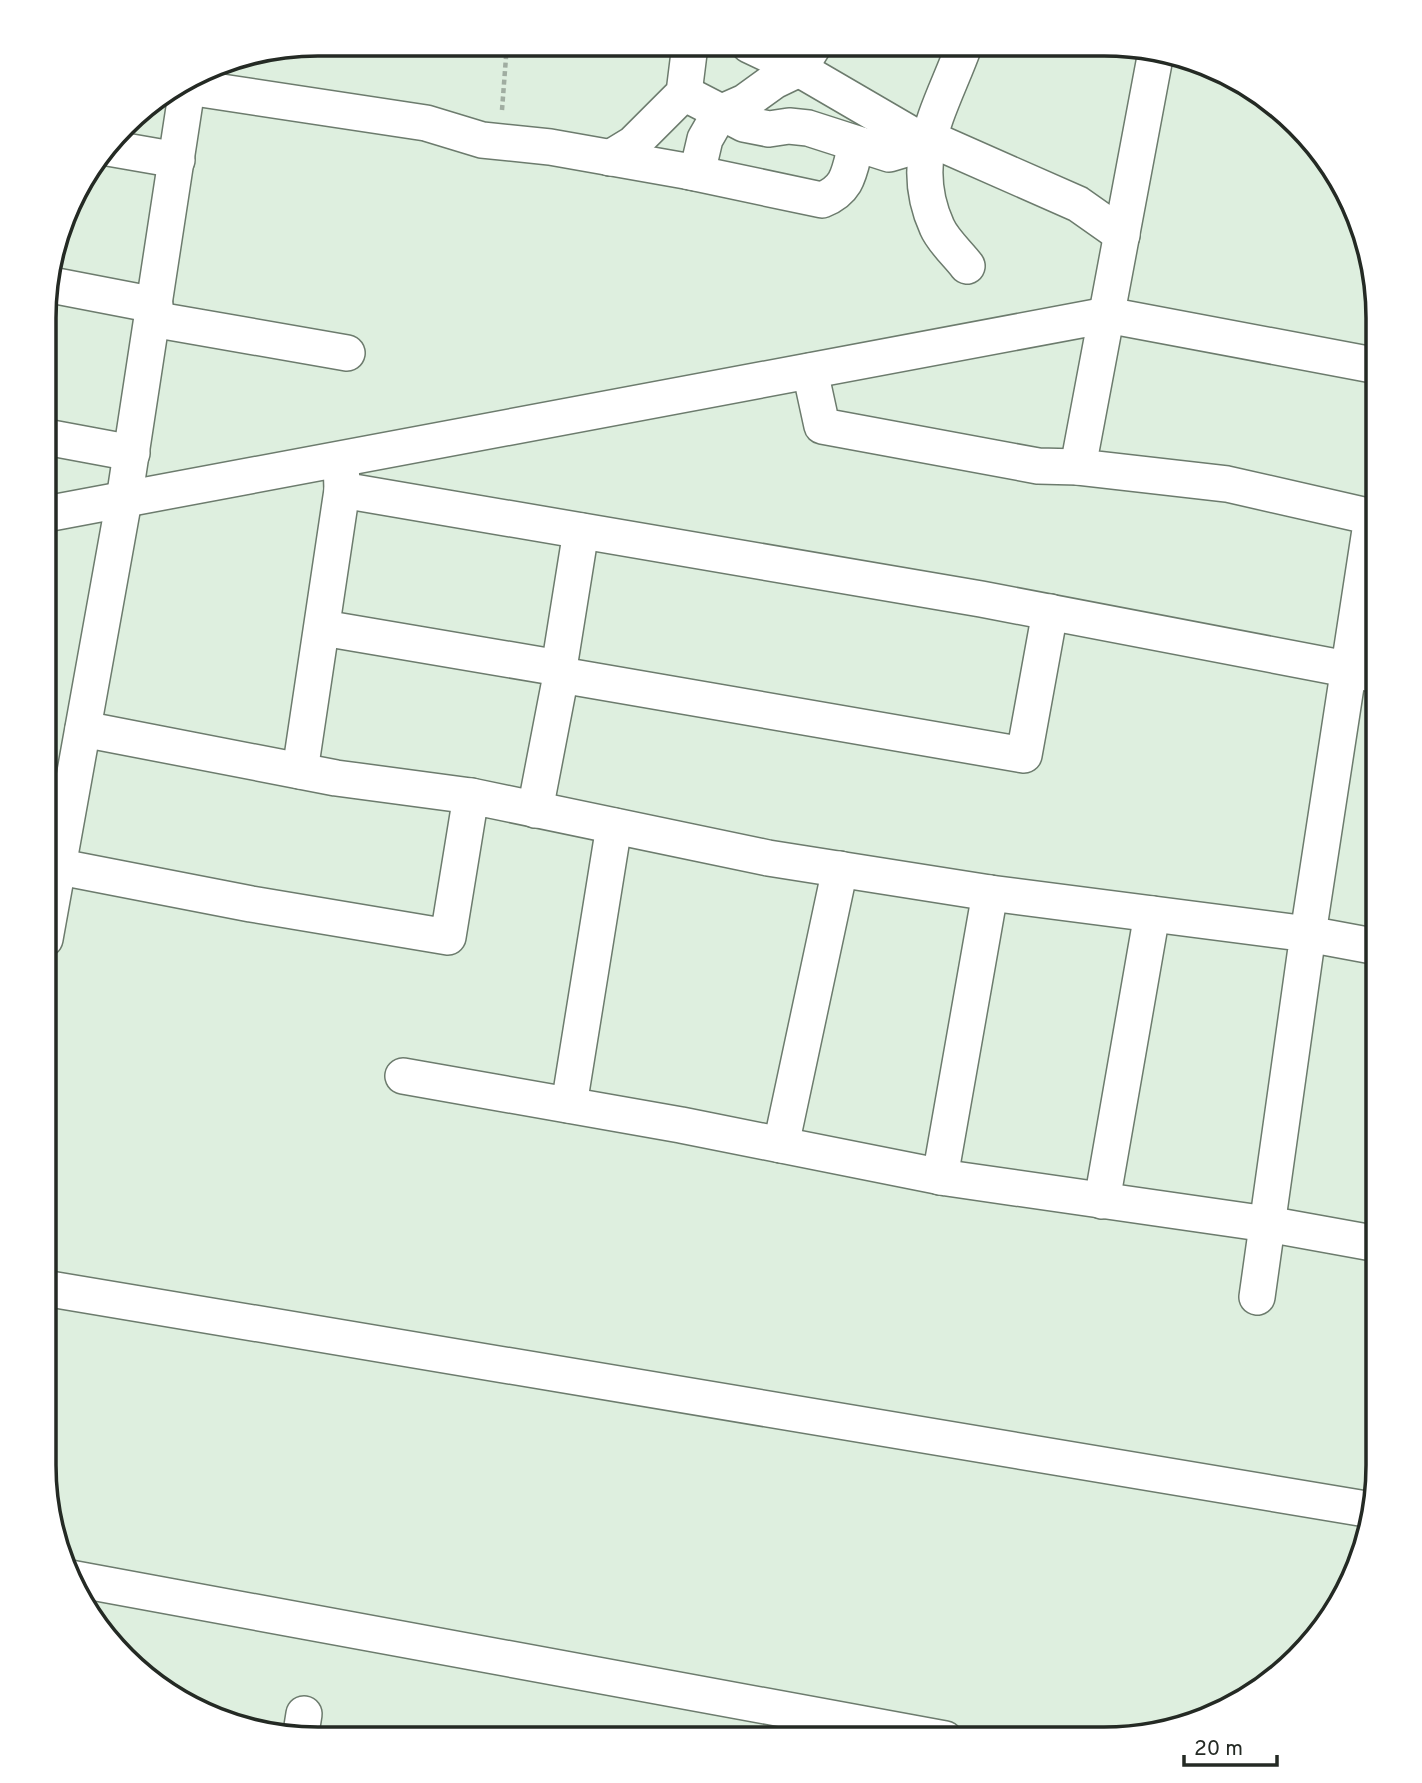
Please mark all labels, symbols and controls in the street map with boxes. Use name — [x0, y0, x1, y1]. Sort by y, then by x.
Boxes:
scale bar — [1184, 1724, 1277, 1768]
text: 20 m — [1194, 1736, 1243, 1763]

